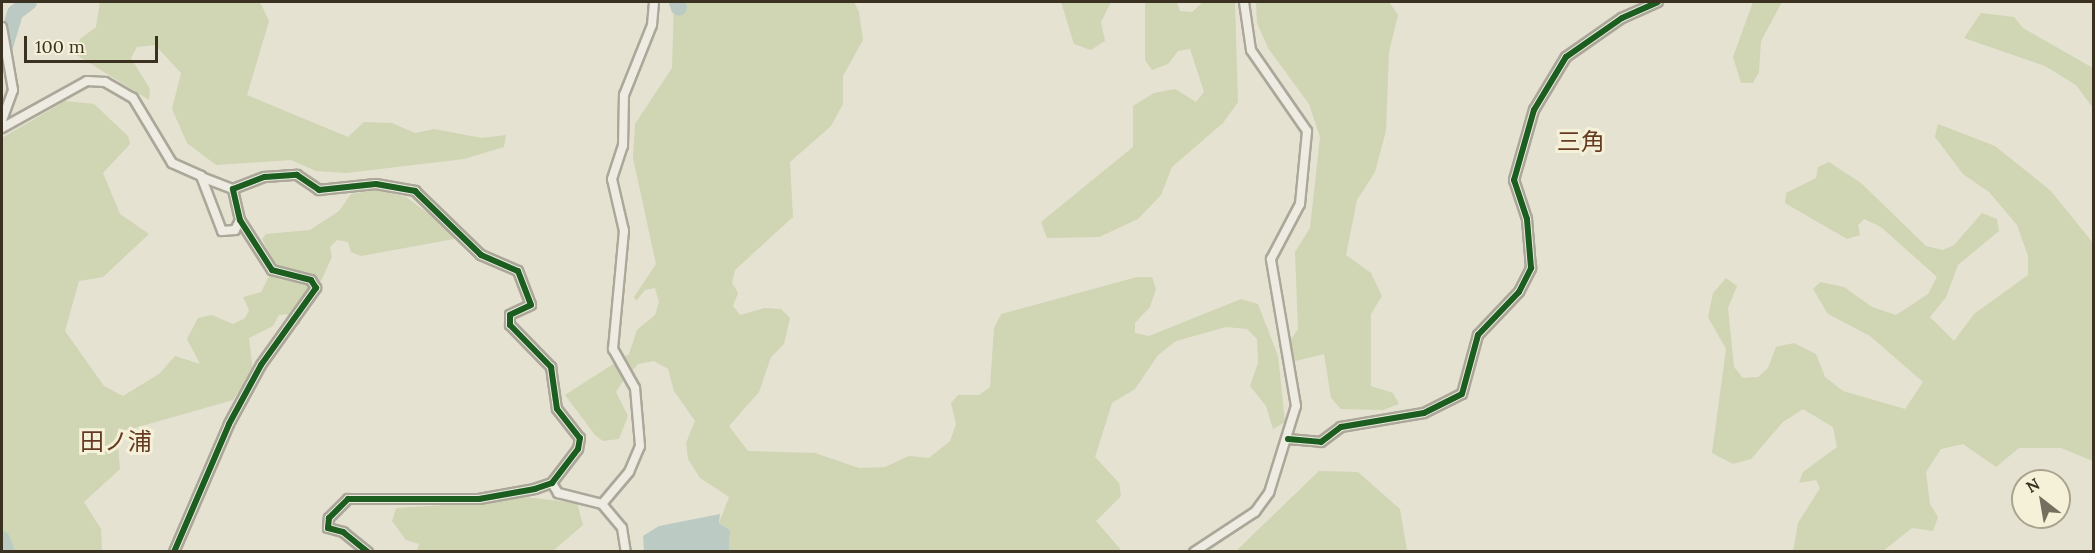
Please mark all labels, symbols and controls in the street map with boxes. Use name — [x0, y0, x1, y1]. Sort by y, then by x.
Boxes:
scale bar — [27, 24, 160, 62]
text: 100 m — [35, 35, 85, 58]
district label: 三角 — [1557, 128, 1605, 156]
district label: 田ノ浦 — [80, 428, 152, 456]
north arrow — [2011, 469, 2071, 529]
text: N — [2022, 474, 2043, 497]

